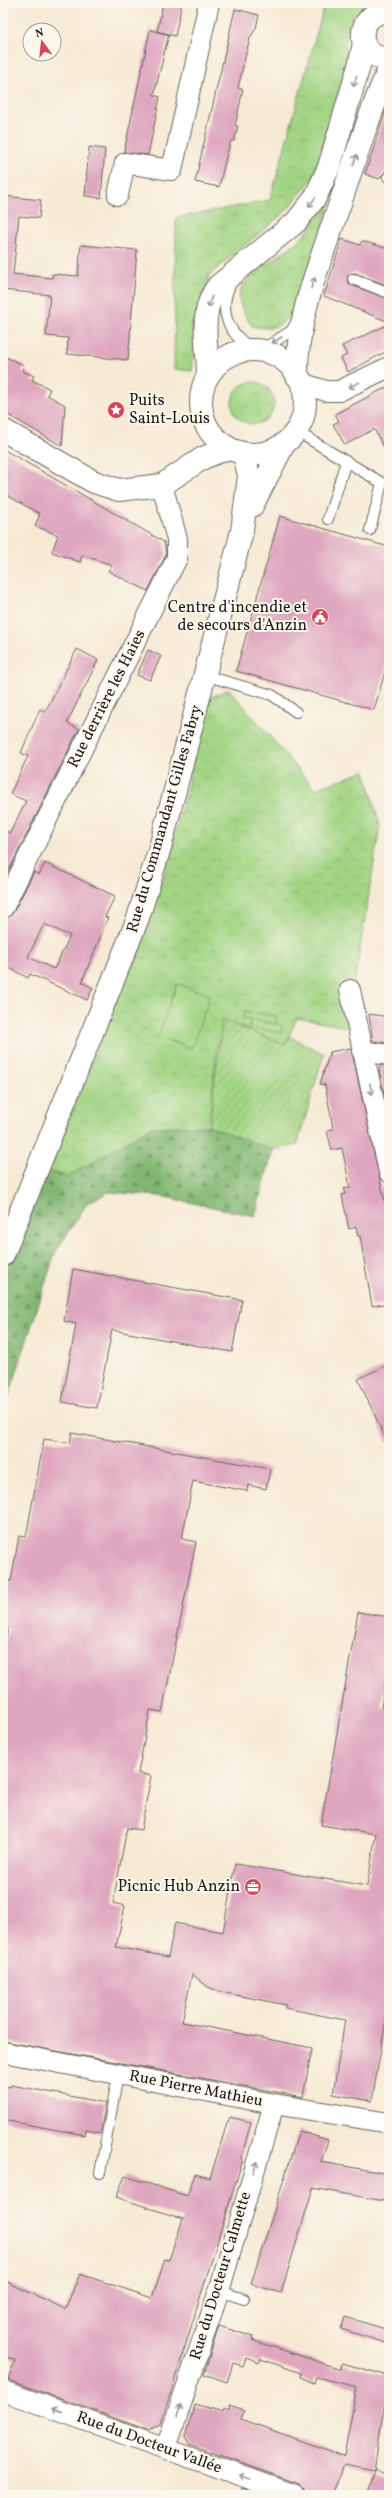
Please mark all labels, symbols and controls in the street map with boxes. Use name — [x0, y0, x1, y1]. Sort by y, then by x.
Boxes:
north arrow — [22, 22, 62, 62]
text: N — [34, 26, 46, 42]
one-way arrow — [351, 74, 358, 87]
one-way arrow — [352, 154, 359, 167]
one-way arrow — [307, 197, 316, 208]
one-way arrow — [310, 278, 318, 290]
one-way arrow — [206, 295, 213, 308]
one-way arrow — [271, 337, 283, 345]
one-way arrow — [349, 381, 361, 389]
place label: Puits Saint-Louis — [129, 390, 210, 430]
place icon: Puits Saint-Louis — [106, 400, 126, 420]
place label: Centre d'incendie et de secours d'Anzin — [168, 597, 307, 637]
public building icon: Centre d'incendie et de secours d'Anzin — [310, 607, 330, 627]
street label: Rue derrière les Haies — [63, 626, 151, 772]
street label: Rue du Commandant Gilles Fabry — [122, 702, 208, 936]
one-way arrow — [367, 1082, 375, 1095]
place label: Picnic Hub Anzin — [118, 1876, 240, 1898]
office icon: Picnic Hub Anzin — [243, 1877, 263, 1897]
street label: Rue Pierre Mathieu — [127, 2065, 265, 2113]
one-way arrow — [252, 2160, 259, 2173]
street label: Rue du Docteur Calmette — [185, 2189, 257, 2363]
one-way arrow — [175, 2405, 183, 2417]
one-way arrow — [50, 2406, 63, 2413]
street label: Rue du Docteur Vallée — [73, 2406, 225, 2480]
one-way arrow — [239, 2472, 251, 2480]

